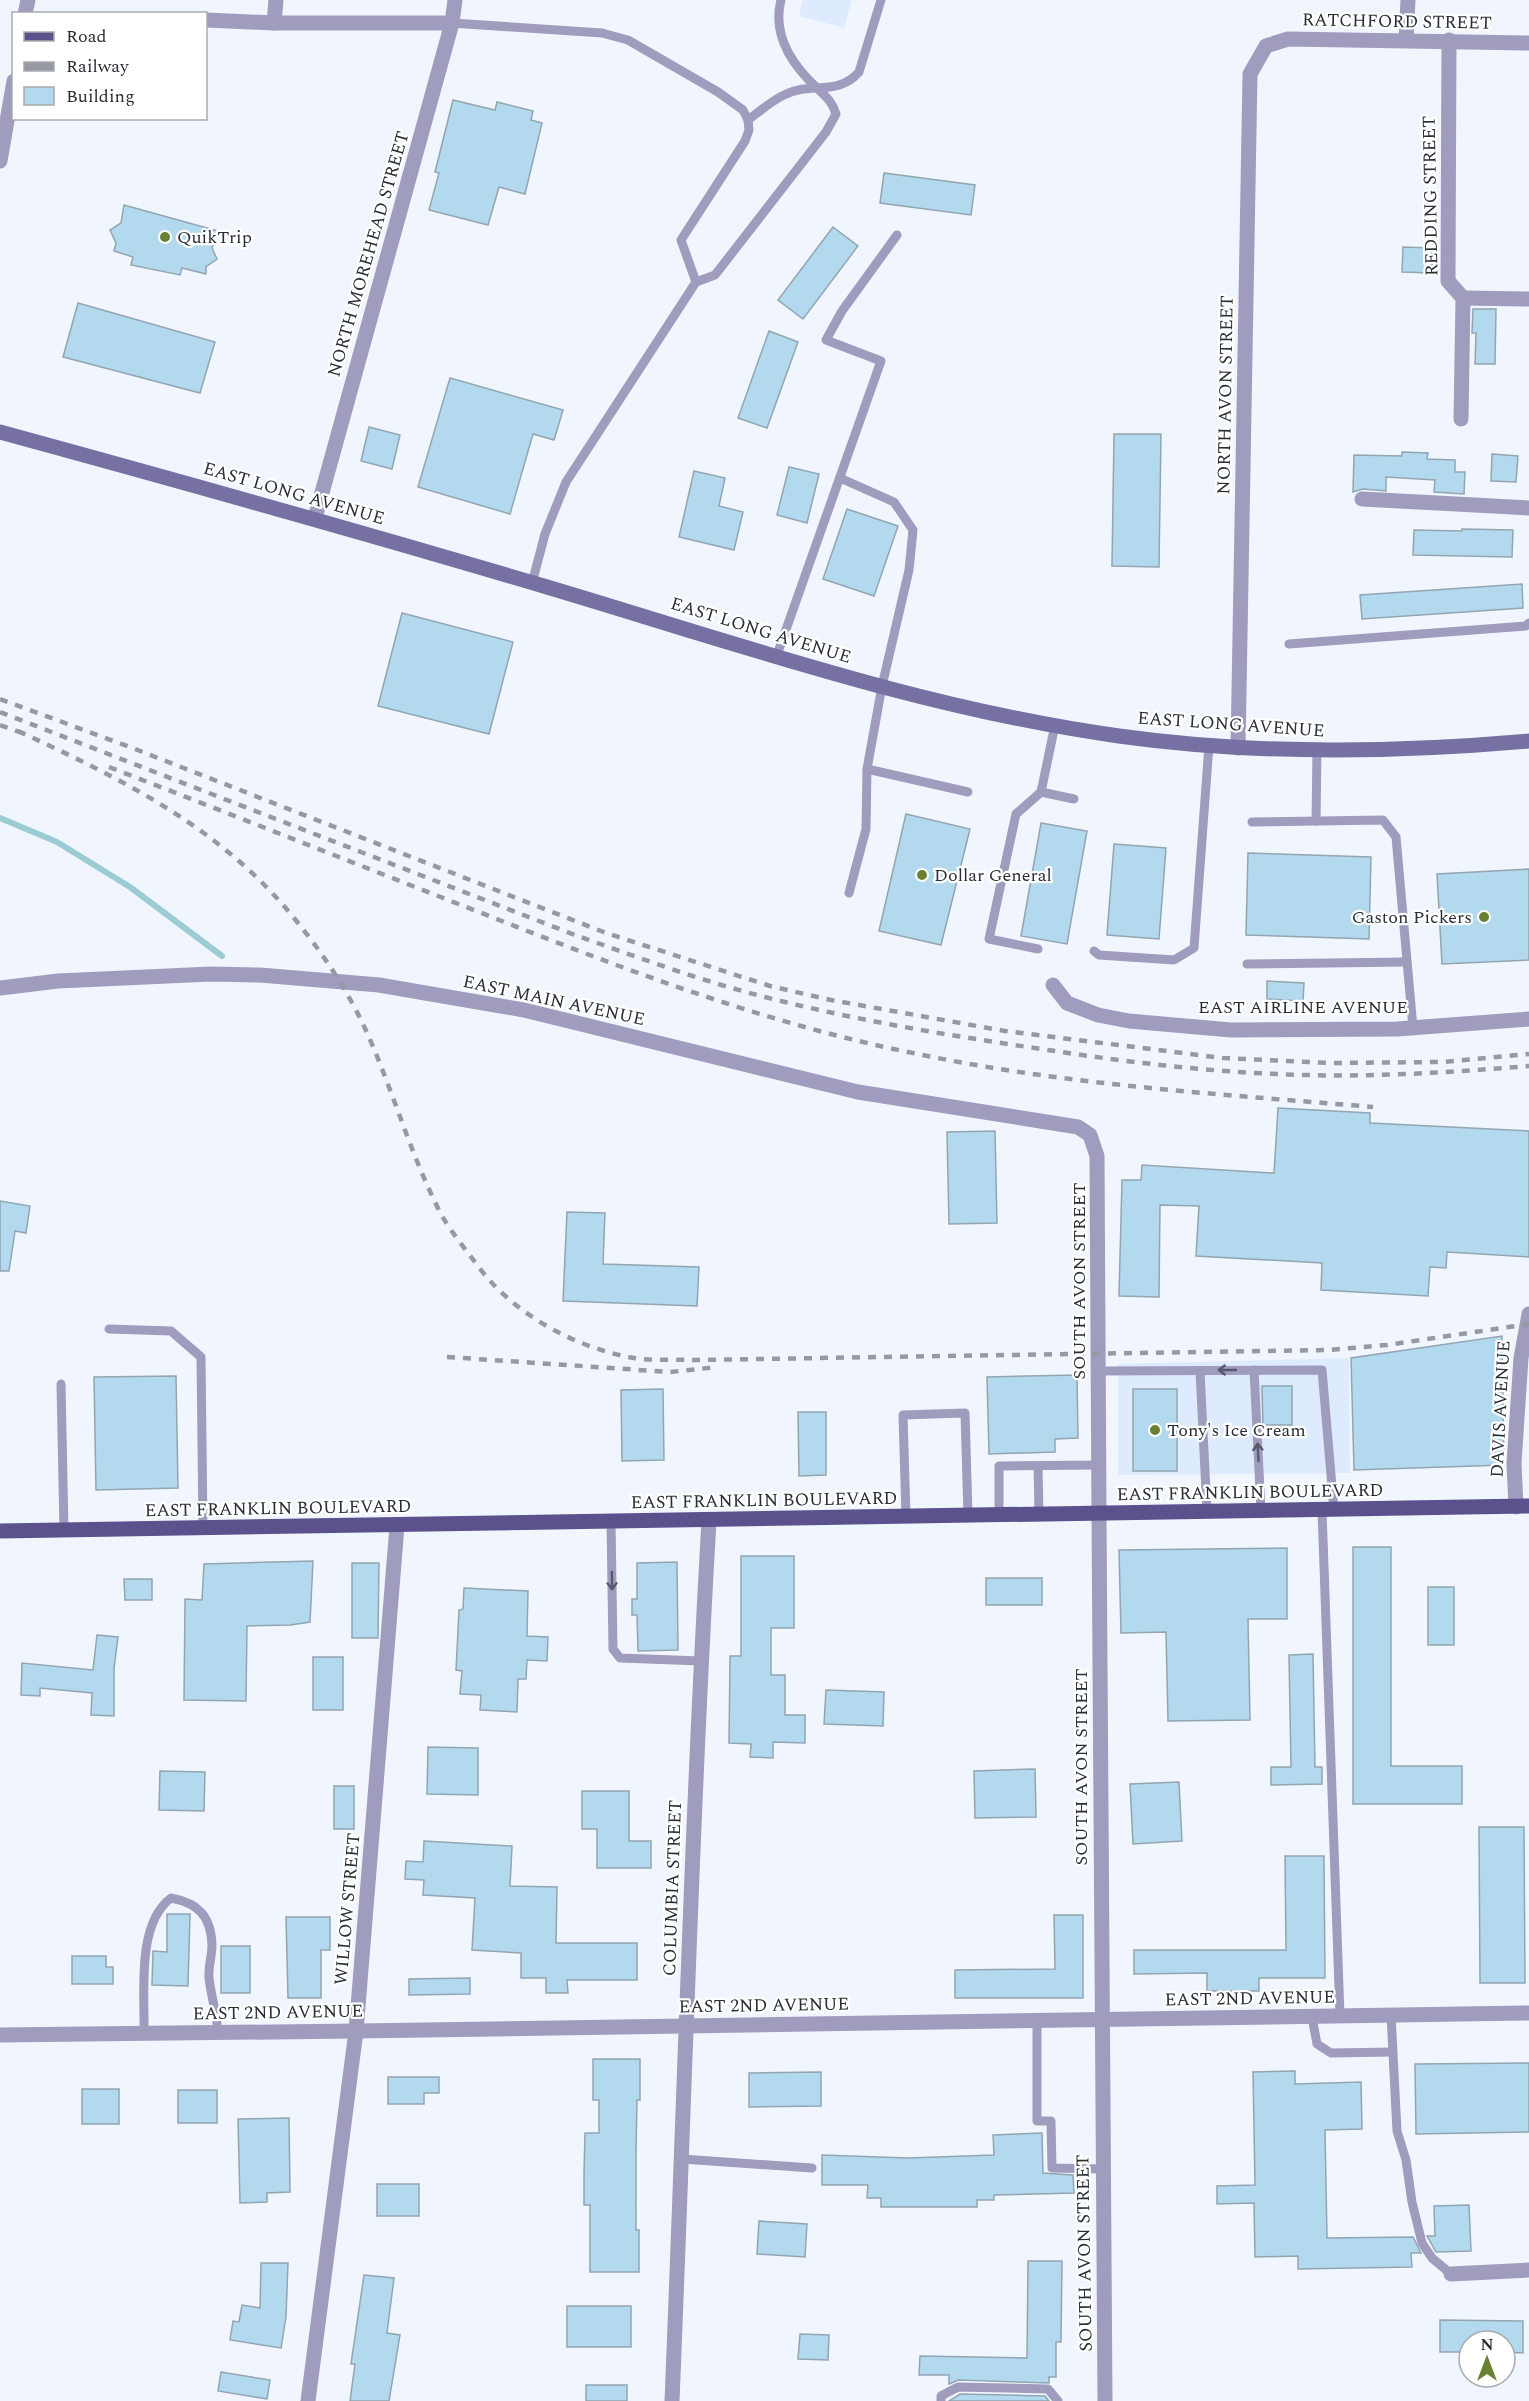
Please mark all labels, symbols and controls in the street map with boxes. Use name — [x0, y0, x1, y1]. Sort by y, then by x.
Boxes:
street label: RATCHFORD STREET — [1302, 6, 1492, 37]
legend — [12, 12, 207, 120]
text: Road — [66, 23, 107, 50]
text: Railway — [66, 53, 130, 80]
text: Building — [66, 83, 135, 110]
street label: REDDING STREET — [1416, 116, 1445, 276]
street label: NORTH MOREHEAD STREET — [320, 128, 417, 380]
place label: QuikTrip — [177, 224, 252, 251]
marker: QuikTrip — [158, 230, 172, 244]
street label: NORTH AVON STREET — [1210, 295, 1241, 495]
street label: EAST LONG AVENUE — [200, 455, 388, 532]
street label: EAST LONG AVENUE — [667, 590, 854, 671]
street label: EAST LONG AVENUE — [1137, 704, 1325, 745]
place label: Dollar General — [934, 862, 1052, 889]
marker: Dollar General — [915, 868, 929, 882]
place label: Gaston Pickers — [1352, 904, 1472, 931]
marker: Gaston Pickers — [1477, 910, 1491, 924]
street label: EAST MAIN AVENUE — [460, 968, 647, 1033]
street label: EAST AIRLINE AVENUE — [1198, 994, 1408, 1021]
street label: SOUTH AVON STREET — [1066, 1182, 1093, 1380]
street label: DAVIS AVENUE — [1483, 1340, 1518, 1478]
one-way arrow — [1217, 1365, 1237, 1376]
place label: Tony's Ice Cream — [1167, 1417, 1306, 1444]
marker: Tony's Ice Cream — [1148, 1423, 1162, 1437]
one-way arrow — [1252, 1443, 1263, 1463]
street label: EAST FRANKLIN BOULEVARD — [1116, 1477, 1384, 1508]
street label: EAST FRANKLIN BOULEVARD — [630, 1485, 898, 1516]
street label: EAST FRANKLIN BOULEVARD — [144, 1493, 412, 1524]
one-way arrow — [606, 1570, 618, 1590]
street label: SOUTH AVON STREET — [1068, 1668, 1095, 1866]
street label: COLUMBIA STREET — [656, 1799, 689, 1977]
street label: WILLOW STREET — [327, 1832, 368, 1986]
street label: EAST 2ND AVENUE — [1165, 1984, 1335, 2013]
street label: EAST 2ND AVENUE — [679, 1991, 849, 2020]
street label: EAST 2ND AVENUE — [193, 1998, 363, 2027]
street label: SOUTH AVON STREET — [1069, 2154, 1100, 2352]
north arrow — [1457, 2329, 1517, 2389]
text: N — [1480, 2333, 1494, 2357]

